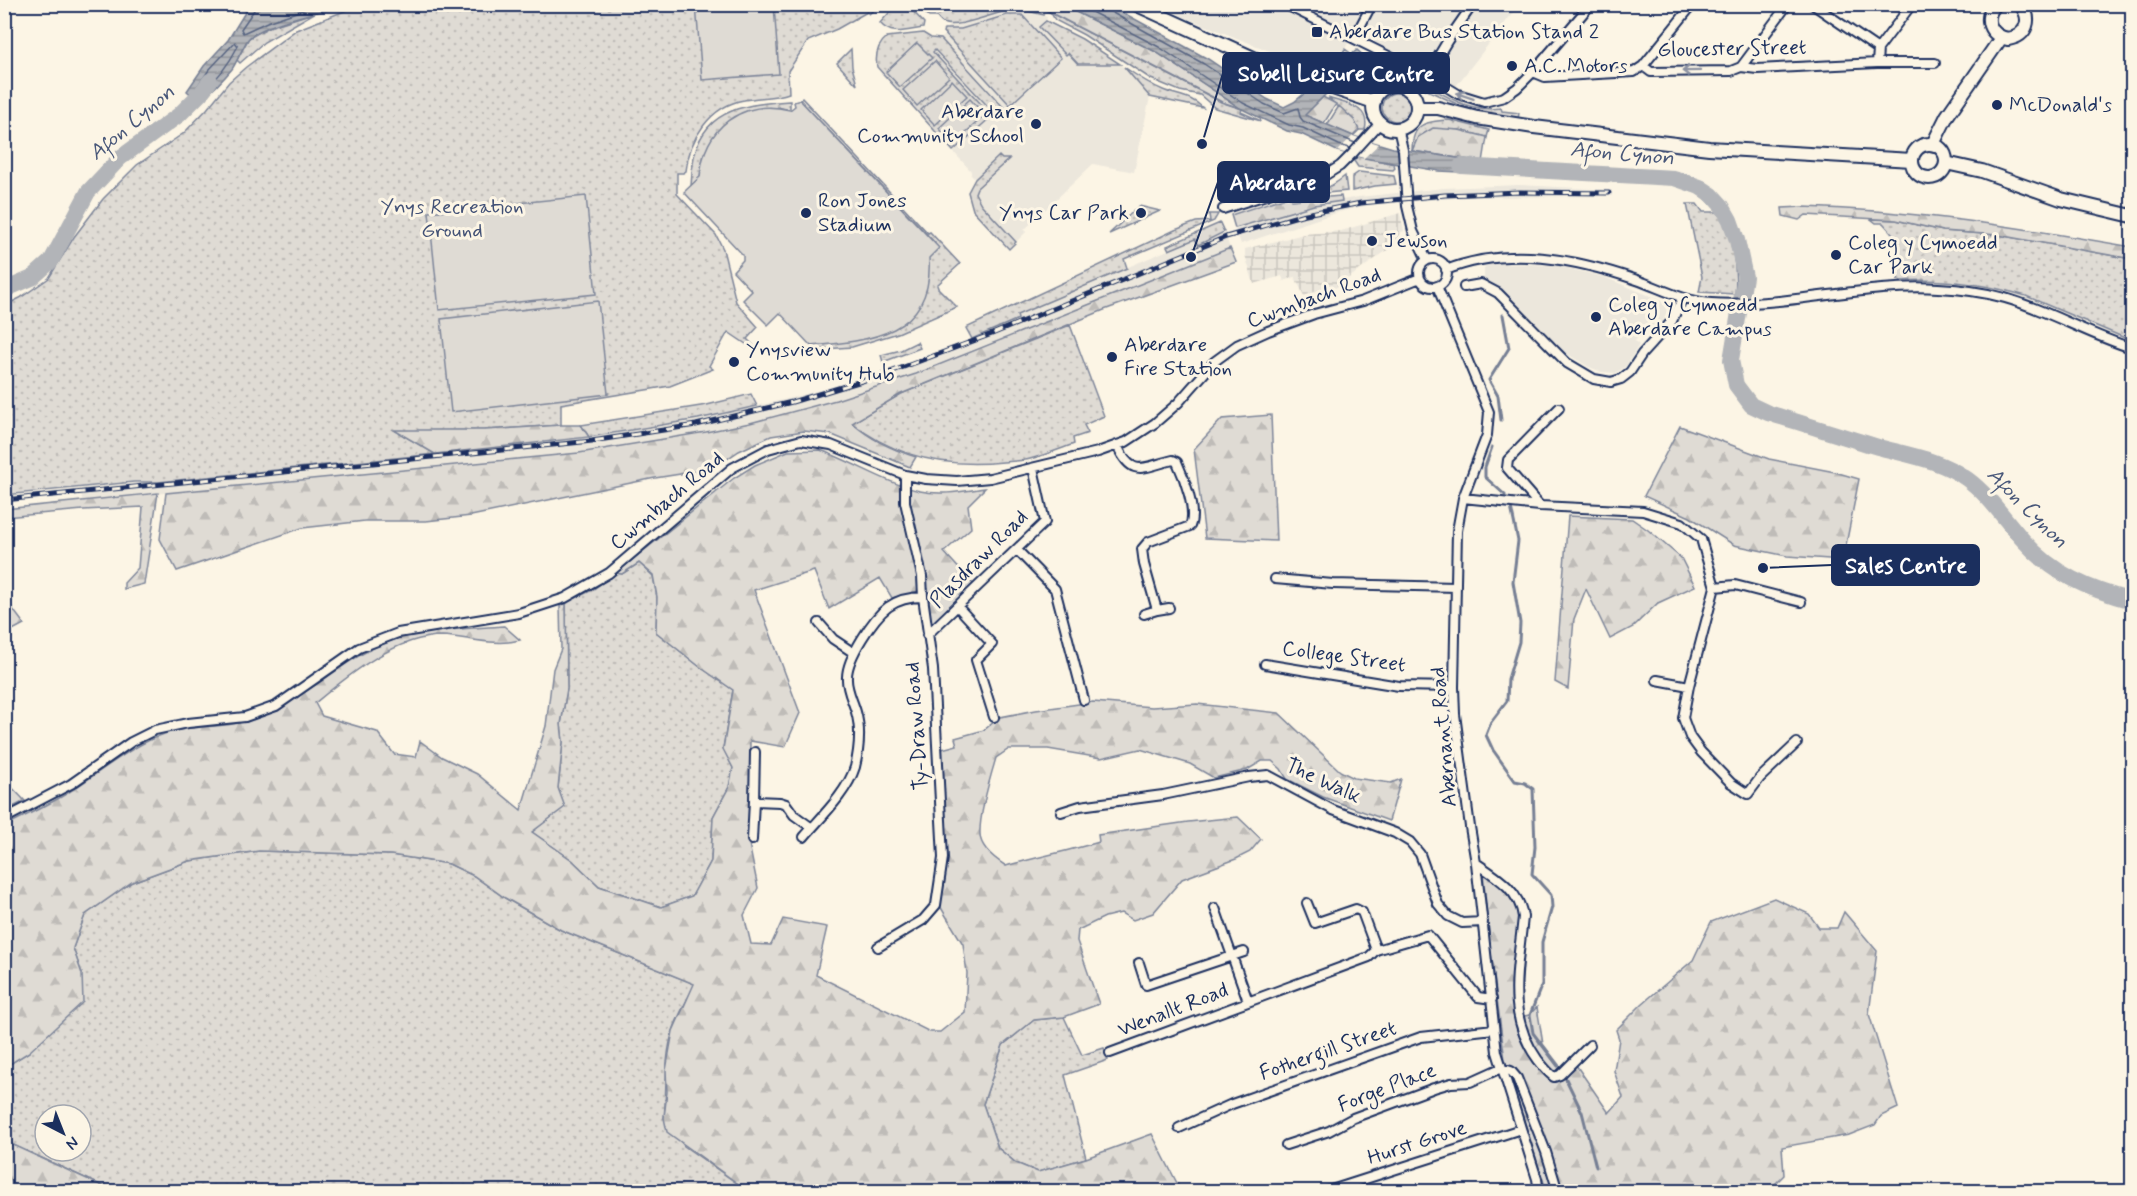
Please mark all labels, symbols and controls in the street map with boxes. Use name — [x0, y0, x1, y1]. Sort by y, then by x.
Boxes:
place label: Aberdare Bus Station Stand 2 — [1329, 18, 1599, 46]
marker: Aberdare Bus Station Stand 2 — [1310, 25, 1324, 39]
street label: Gloucester Street — [1657, 34, 1807, 64]
place label: A.C. Motors — [1524, 52, 1627, 80]
callout: Sobell Leisure Centre — [1223, 53, 1449, 93]
marker: A.C. Motors — [1505, 59, 1519, 73]
text: Sobell Leisure Centre — [1238, 61, 1435, 89]
one-way arrow — [1682, 65, 1702, 77]
water label: Afon Cynon — [83, 79, 182, 169]
one-way arrow — [1456, 89, 1475, 100]
place label: McDonald's — [2009, 91, 2112, 119]
place label: Aberdare Community School — [857, 98, 1024, 150]
marker: McDonald's — [1990, 98, 2004, 112]
marker: Aberdare Community School — [1029, 117, 1043, 131]
water label: Afon Cynon — [1569, 136, 1675, 174]
callout: Aberdare — [1218, 162, 1329, 202]
text: Aberdare — [1229, 170, 1317, 198]
place label: Ron Jones Stadium — [818, 187, 907, 239]
park label: Ynys Recreation Ground — [380, 193, 524, 245]
place label: Ynys Car Park — [999, 199, 1129, 227]
marker: Ron Jones Stadium — [799, 206, 813, 220]
marker: Ynys Car Park — [1134, 206, 1148, 220]
place label: Jewson — [1384, 227, 1448, 255]
place label: Coleg y Cymoedd Car Park — [1848, 229, 1998, 281]
marker: Jewson — [1365, 234, 1379, 248]
marker: Coleg y Cymoedd Car Park — [1829, 248, 1843, 262]
street label: Cwmbach Road — [1243, 261, 1385, 335]
place label: Coleg y Cymoedd Aberdare Campus — [1608, 291, 1772, 343]
marker: Coleg y Cymoedd Aberdare Campus — [1589, 310, 1603, 324]
place label: Aberdare Fire Station — [1124, 331, 1232, 383]
place label: Ynysview Community Hub — [746, 336, 895, 388]
marker: Aberdare Fire Station — [1105, 350, 1119, 364]
marker: Ynysview Community Hub — [727, 355, 741, 369]
street label: Cwmbach Road — [604, 445, 730, 557]
water label: Afon Cynon — [1979, 461, 2074, 556]
street label: Plasdraw Road — [924, 504, 1034, 614]
callout: Sales Centre — [1832, 545, 1979, 585]
text: Sales Centre — [1845, 553, 1967, 581]
street label: College Street — [1280, 634, 1408, 680]
street label: Ty-Draw Road — [899, 661, 935, 791]
street label: Abernant Road — [1424, 666, 1464, 808]
street label: The Walk — [1281, 751, 1366, 811]
street label: Wenallt Road — [1114, 976, 1232, 1044]
street label: Fothergill Street — [1256, 1014, 1401, 1089]
street label: Forge Place — [1334, 1056, 1441, 1121]
north arrow — [33, 1103, 93, 1163]
street label: Hurst Grove — [1364, 1114, 1470, 1172]
text: N — [61, 1132, 83, 1154]

